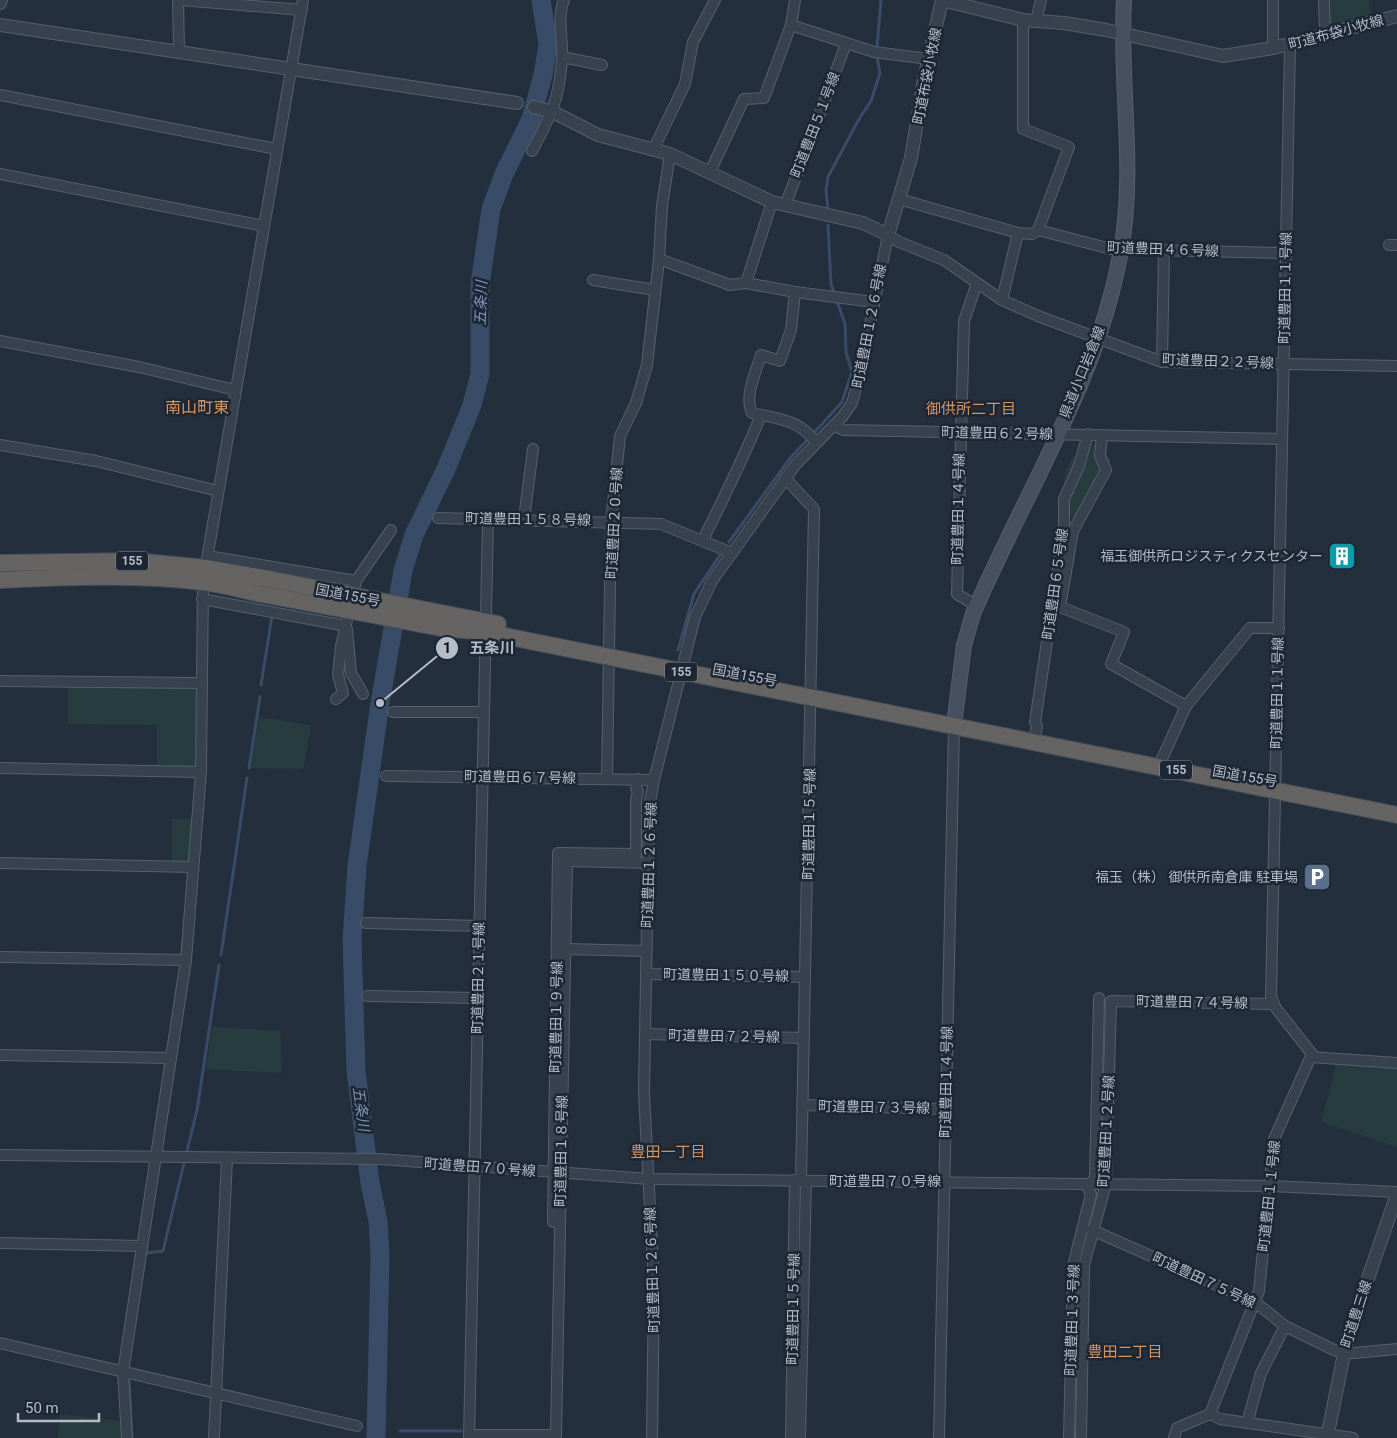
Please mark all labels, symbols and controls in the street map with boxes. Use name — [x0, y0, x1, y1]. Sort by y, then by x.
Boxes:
street label: 町道布袋小牧線 — [1287, 12, 1385, 52]
street label: 町道布袋小牧線 — [910, 26, 944, 126]
street label: 町道豊田５１号線 — [787, 70, 843, 180]
street label: 町道豊田１１号線 — [1276, 232, 1294, 344]
street label: 町道豊田４６号線 — [1107, 239, 1219, 259]
street label: 町道豊田１２６号線 — [849, 263, 889, 389]
water label: 五条川 — [471, 278, 491, 326]
street label: 県道小口岩倉線 — [1056, 324, 1108, 420]
street label: 町道豊田２２号線 — [1162, 351, 1274, 371]
district label: 南山町東 — [165, 398, 229, 417]
district label: 御供所二丁目 — [926, 400, 1016, 418]
street label: 町道豊田６２号線 — [941, 424, 1053, 442]
street label: 町道豊田１４号線 — [949, 453, 967, 565]
street label: 町道豊田２０号線 — [603, 467, 625, 579]
street label: 町道豊田１５８号線 — [465, 510, 591, 528]
street label: 町道豊田６５号線 — [1039, 527, 1071, 641]
building icon: 福玉御供所ロジスティクスセンター — [1327, 541, 1357, 571]
place label: 福玉御供所ロジスティクスセンター — [1100, 548, 1323, 564]
road number: 155 — [116, 552, 148, 570]
street label: 国道155号 — [314, 581, 382, 609]
callout: 五条川 — [435, 633, 525, 663]
street label: 町道豊田１１号線 — [1268, 637, 1286, 749]
text: 1 — [443, 639, 451, 657]
text: 五条川 — [469, 639, 515, 657]
street label: 国道155号 — [711, 661, 779, 689]
road number: 155 — [665, 662, 697, 682]
road number: 155 — [1160, 760, 1192, 780]
street label: 国道155号 — [1211, 762, 1279, 790]
street label: 町道豊田６７号線 — [464, 768, 576, 786]
street label: 町道豊田１５号線 — [800, 768, 818, 880]
street label: 町道豊田１２６号線 — [639, 802, 659, 928]
parking icon: 福玉（株） 御供所南倉庫 駐車場 — [1302, 862, 1332, 892]
place label: 福玉（株） 御供所南倉庫 駐車場 — [1095, 869, 1298, 885]
street label: 町道豊田２１号線 — [469, 922, 487, 1034]
street label: 町道豊田１９号線 — [547, 961, 565, 1073]
street label: 町道豊田１５０号線 — [663, 966, 789, 984]
street label: 町道豊田７４号線 — [1136, 993, 1248, 1011]
street label: 町道豊田１４号線 — [937, 1026, 955, 1138]
street label: 町道豊田７２号線 — [668, 1027, 780, 1045]
street label: 町道豊田１２号線 — [1095, 1075, 1117, 1187]
water label: 五条川 — [349, 1085, 373, 1135]
street label: 町道豊田１８号線 — [552, 1095, 570, 1207]
street label: 町道豊田７３号線 — [818, 1098, 930, 1116]
street label: 町道豊田１１号線 — [1255, 1139, 1283, 1253]
district label: 豊田一丁目 — [630, 1143, 706, 1161]
street label: 町道豊田７０号線 — [424, 1155, 536, 1179]
street label: 町道豊田７０号線 — [829, 1173, 941, 1189]
street label: 町道豊田１２６号線 — [642, 1207, 662, 1333]
street label: 町道豊田７５号線 — [1150, 1249, 1258, 1311]
street label: 町道豊田１５号線 — [784, 1253, 802, 1365]
street label: 町道豊田１３号線 — [1062, 1264, 1082, 1376]
street label: 町道豊三線 — [1338, 1278, 1374, 1350]
district label: 豊田二丁目 — [1087, 1343, 1163, 1361]
scale bar — [18, 1390, 99, 1422]
text: 50 m — [25, 1399, 59, 1417]

